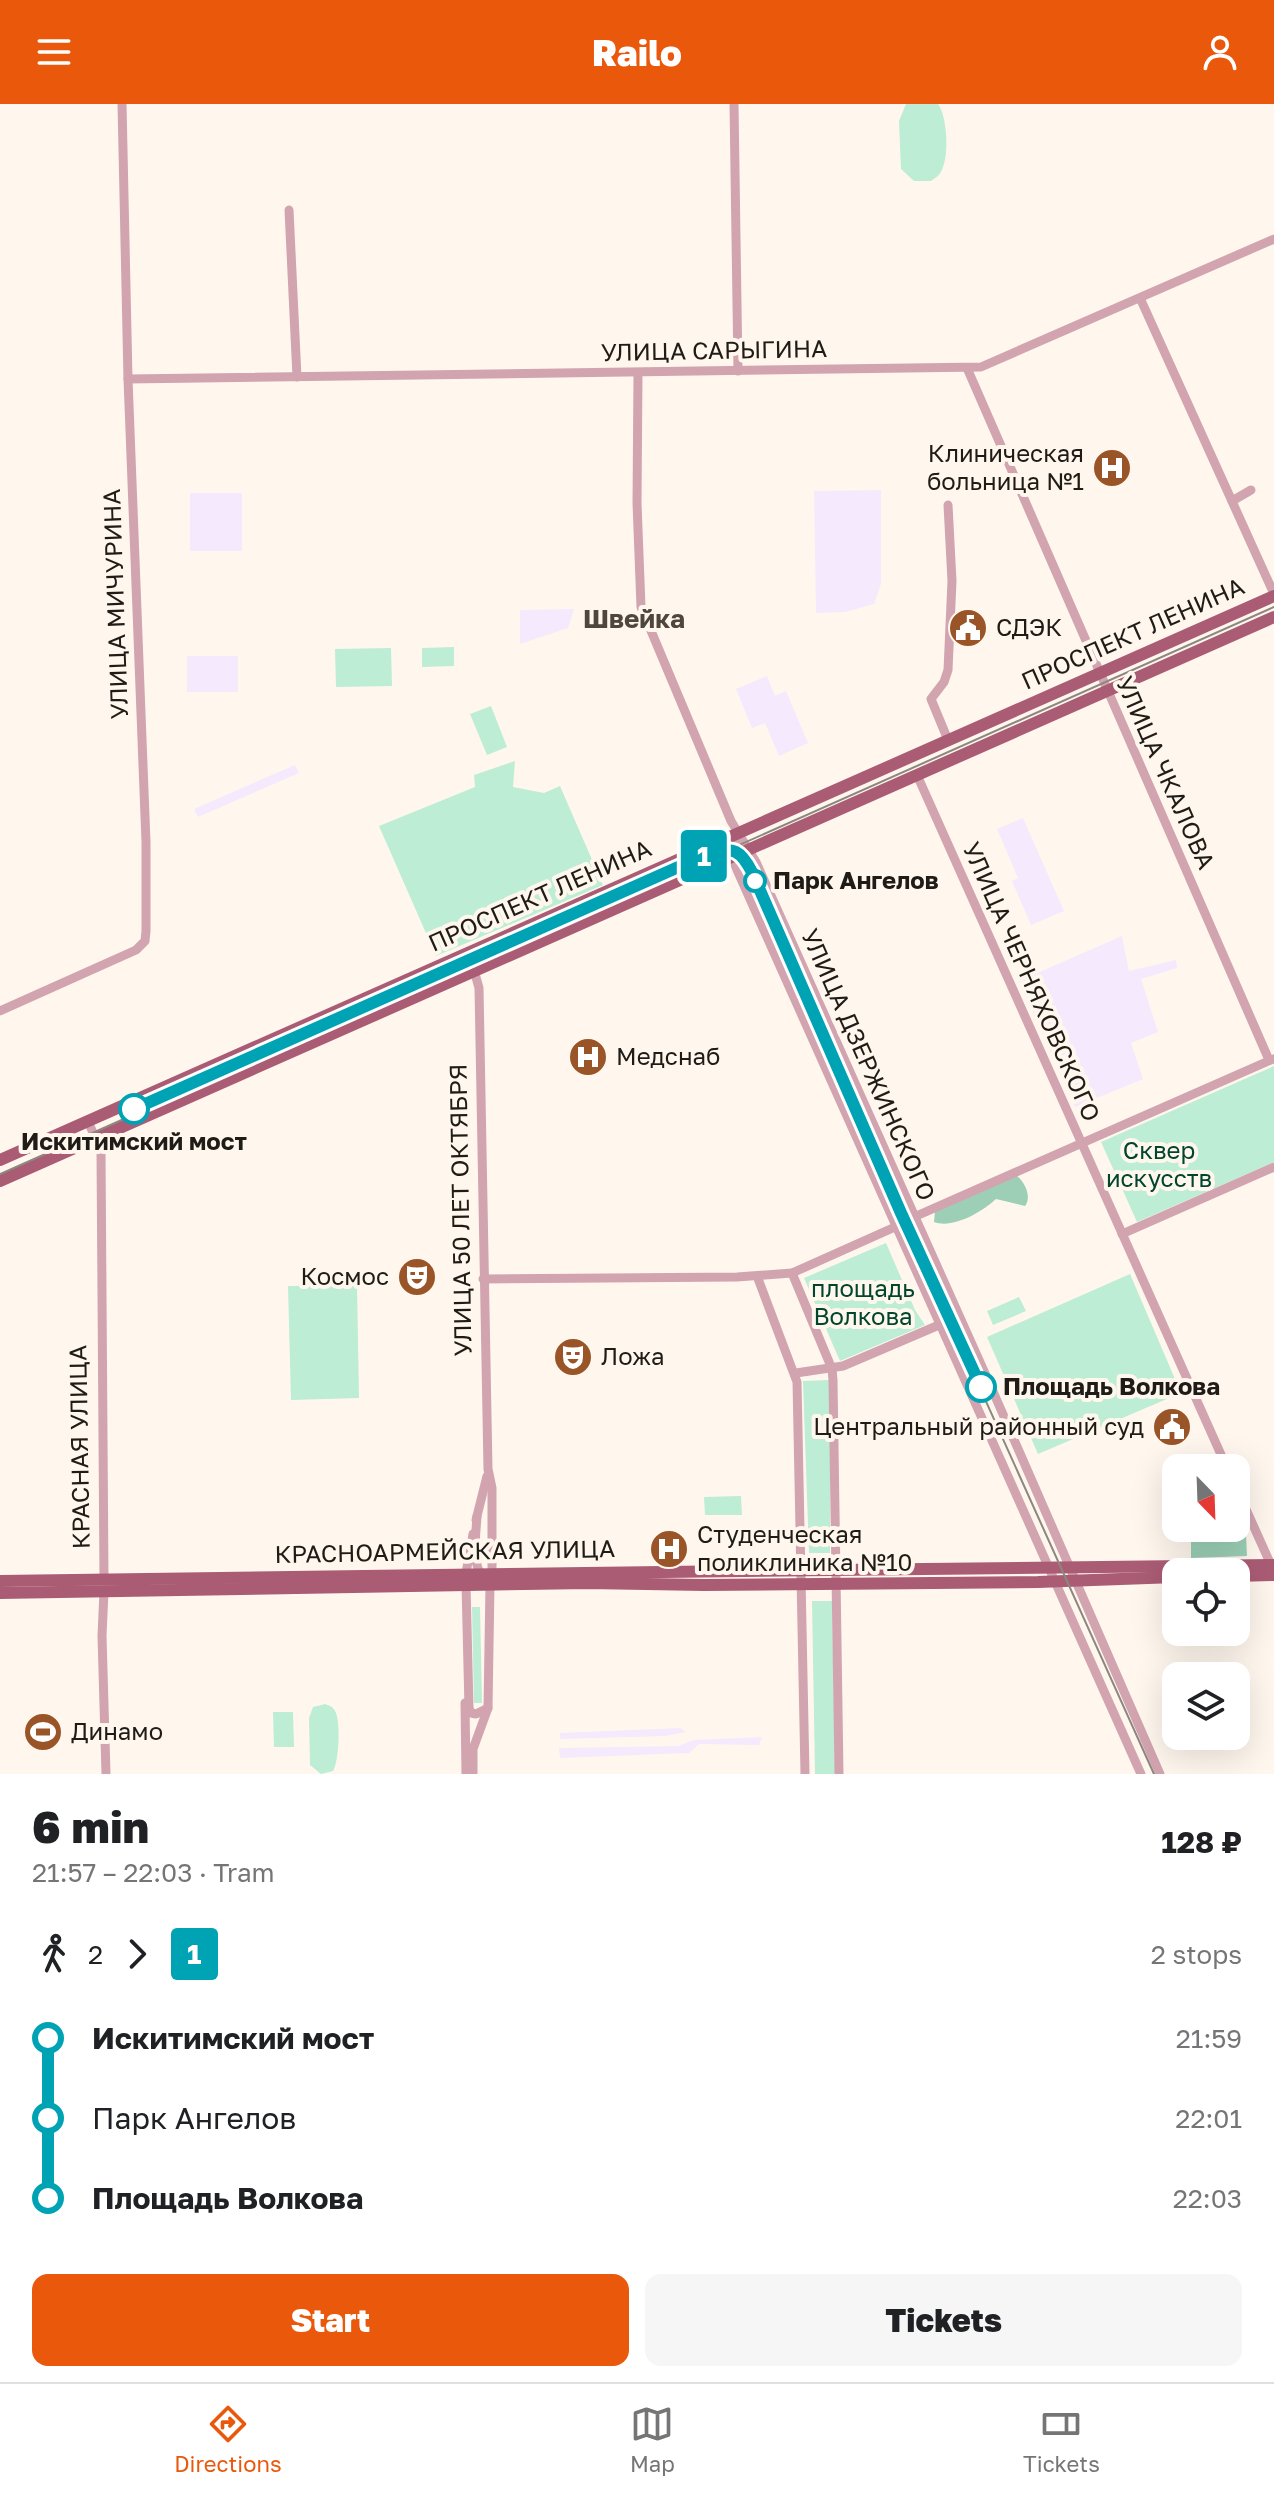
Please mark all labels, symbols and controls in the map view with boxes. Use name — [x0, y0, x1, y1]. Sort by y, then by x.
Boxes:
icon: menu — [32, 30, 76, 74]
icon: person — [1198, 30, 1242, 74]
text: Railo — [592, 31, 682, 74]
street label: УЛИЦА САРЫГИНА — [601, 333, 827, 366]
place label: Клиническая больница №1 — [927, 438, 1084, 495]
hospital icon: Клиническая больница №1 — [1091, 447, 1133, 489]
street label: УЛИЦА МИЧУРИНА — [96, 488, 133, 720]
street label: ПРОСПЕКТ ЛЕНИНА — [1017, 570, 1248, 695]
district label: Швейка — [583, 603, 685, 634]
public building icon: СДЭК — [947, 607, 989, 649]
place label: СДЭК — [996, 612, 1062, 641]
street label: УЛИЦА ЧКАЛОВА — [1111, 672, 1222, 873]
line badge: 1 — [678, 830, 730, 882]
street label: ПРОСПЕКТ ЛЕНИНА — [424, 832, 655, 957]
street label: УЛИЦА ЧЕРНЯХОВСКОГО — [958, 837, 1107, 1125]
text: 1 — [697, 839, 711, 872]
place label: Парк Ангелов — [773, 865, 939, 894]
marker: Парк Ангелов — [744, 870, 766, 892]
street label: УЛИЦА ДЗЕРЖИНСКОГО — [796, 924, 942, 1205]
hospital icon: Медснаб — [567, 1036, 609, 1078]
place label: Медснаб — [616, 1041, 720, 1070]
street label: УЛИЦА 50 ЛЕТ ОКТЯБРЯ — [442, 1063, 477, 1357]
marker: Искитимский мост — [119, 1094, 149, 1124]
place label: Искитимский мост — [21, 1126, 247, 1155]
park label: Сквер искусств — [1106, 1135, 1212, 1192]
theatre icon: Космос — [396, 1256, 438, 1298]
place label: Космос — [300, 1261, 389, 1290]
park label: площадь Волкова — [811, 1273, 915, 1330]
theatre icon: Ложа — [552, 1336, 594, 1378]
place label: Ложа — [601, 1341, 665, 1370]
street label: КРАСНАЯ УЛИЦА — [62, 1345, 95, 1550]
place label: Площадь Волкова — [1003, 1371, 1220, 1400]
marker: Площадь Волкова — [966, 1372, 996, 1402]
public building icon: Центральный районный суд — [1151, 1406, 1193, 1448]
place label: Центральный районный суд — [813, 1411, 1144, 1440]
north arrow — [1162, 1454, 1250, 1542]
map controls — [1162, 1454, 1250, 1750]
place label: Студенческая поликлиника №10 — [697, 1519, 912, 1576]
hospital icon: Студенческая поликлиника №10 — [648, 1528, 690, 1570]
street label: КРАСНОАРМЕЙСКАЯ УЛИЦА — [274, 1533, 616, 1568]
button: locate — [1162, 1558, 1250, 1646]
button: layers — [1162, 1662, 1250, 1750]
sports icon: Динамо — [22, 1711, 64, 1753]
place label: Динамо — [71, 1716, 163, 1745]
text: 6 min — [32, 1800, 149, 1853]
text: 128 ₽ — [1161, 1824, 1242, 1860]
text: 21:57 – 22:03 · Tram — [32, 1857, 275, 1888]
icon: walk — [32, 1932, 76, 1976]
icon: forward — [115, 1932, 159, 1976]
text: 1 — [187, 1937, 202, 1970]
text: 2 — [88, 1939, 103, 1970]
text: 2 stops — [1151, 1939, 1242, 1970]
text: Искитимский мост — [92, 2020, 374, 2056]
text: 21:59 — [1176, 2023, 1242, 2054]
text: Парк Ангелов — [92, 2100, 296, 2136]
text: 22:01 — [1175, 2103, 1242, 2134]
text: Площадь Волкова — [92, 2180, 363, 2216]
text: 22:03 — [1173, 2183, 1242, 2214]
button: Start — [32, 2274, 629, 2366]
button: Tickets — [645, 2274, 1242, 2366]
tab: Directions — [174, 2402, 282, 2477]
tab: Map — [630, 2402, 675, 2477]
tab: Tickets — [1023, 2402, 1100, 2477]

